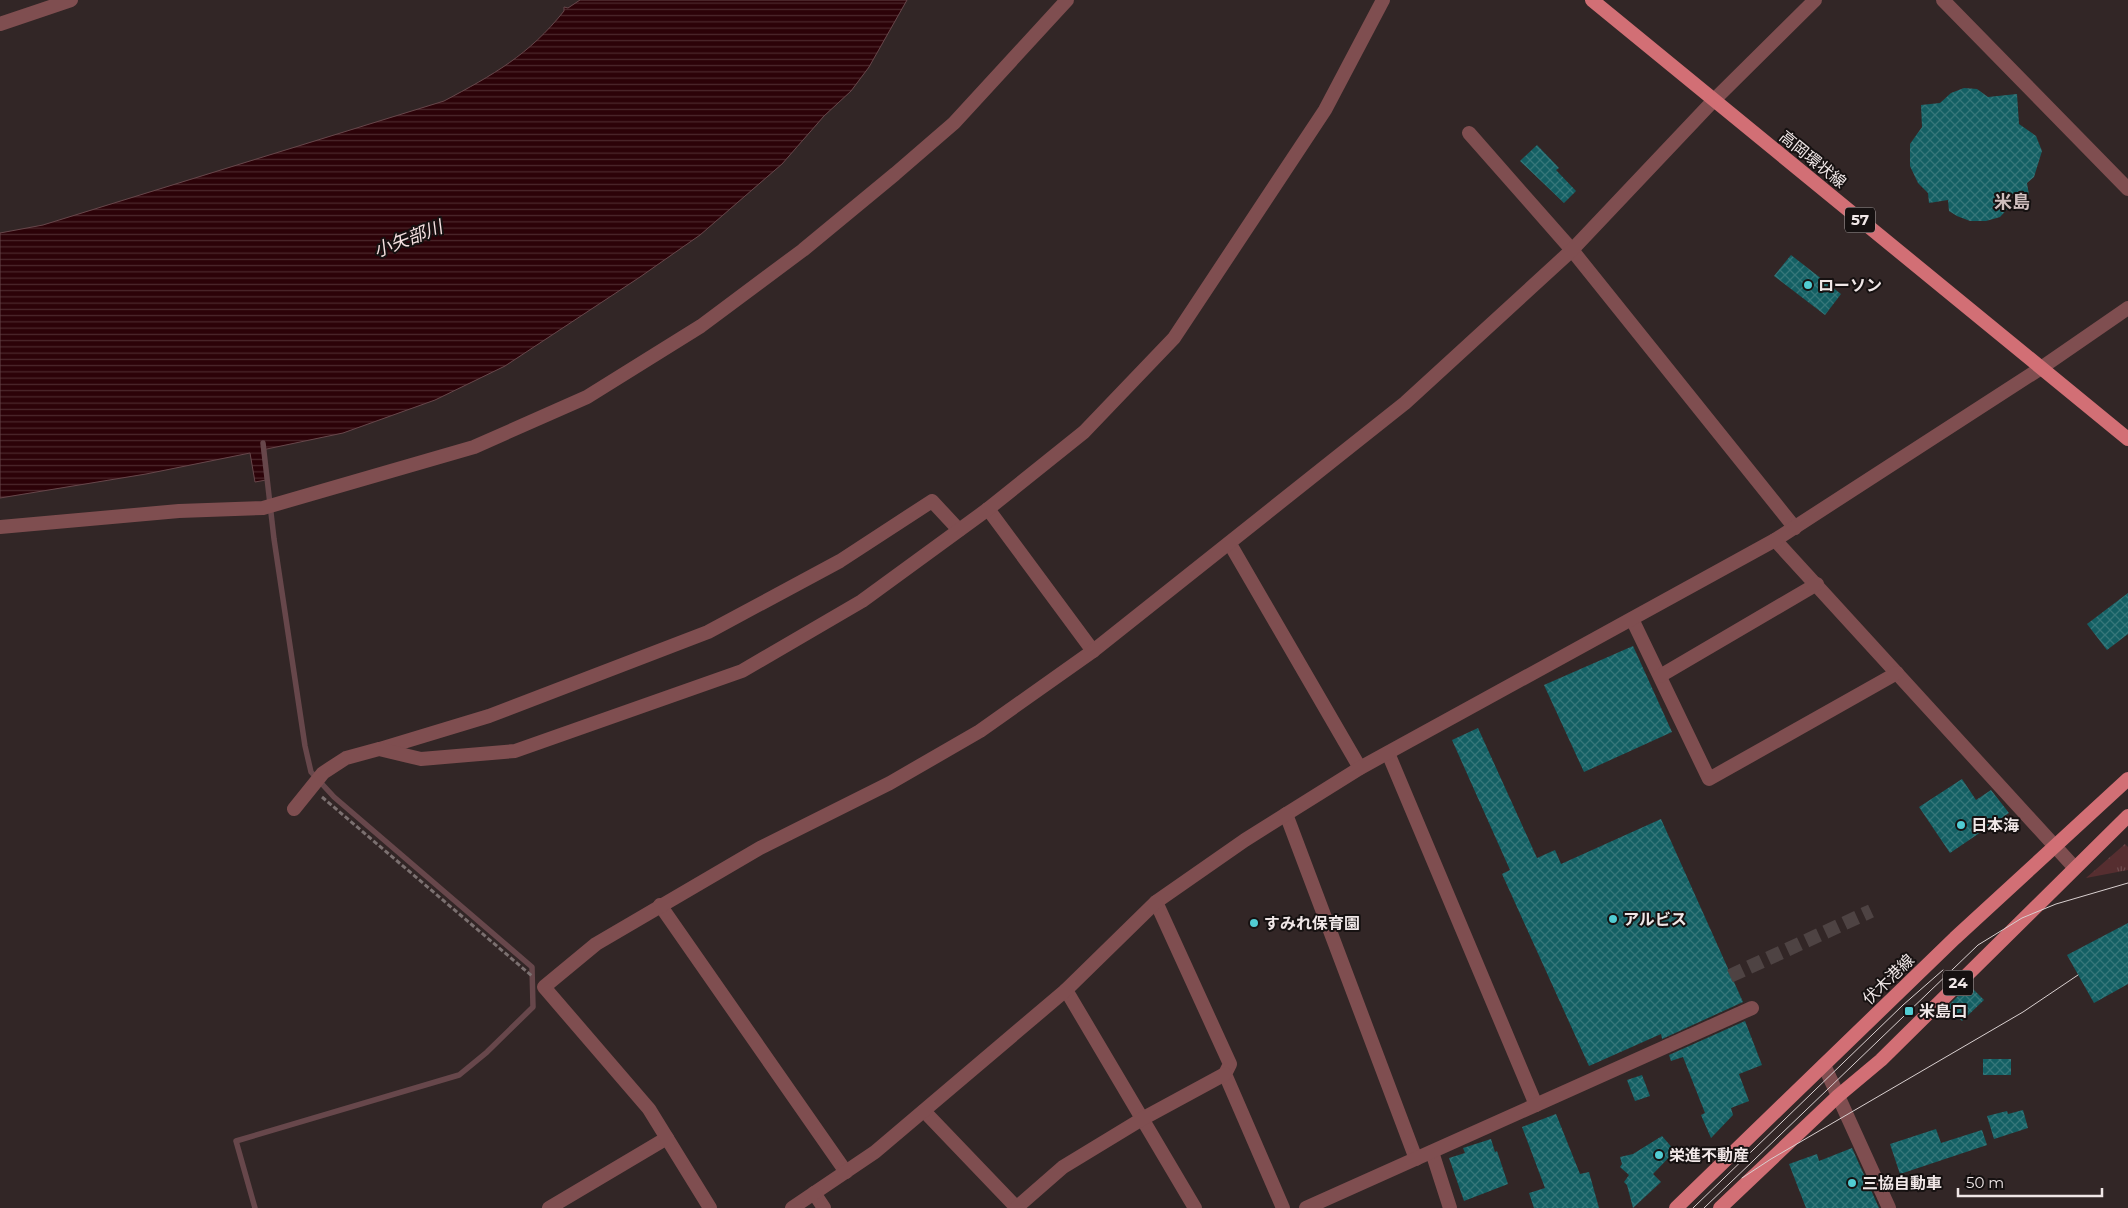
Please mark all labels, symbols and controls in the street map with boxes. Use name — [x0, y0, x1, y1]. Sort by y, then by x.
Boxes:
street label: 高岡環状線 — [1776, 127, 1850, 192]
district label: 米島 — [1994, 191, 2030, 213]
road number: 57 — [1845, 208, 1875, 232]
water label: 小矢部川 — [370, 215, 447, 262]
place label: ローソン — [1818, 276, 1882, 295]
marker: ローソン — [1802, 279, 1814, 291]
place label: 日本海 — [1971, 816, 2019, 835]
marker: 日本海 — [1955, 819, 1967, 831]
place label: アルビス — [1623, 910, 1687, 929]
marker: アルビス — [1607, 913, 1619, 925]
place label: すみれ保育園 — [1264, 914, 1360, 933]
marker: すみれ保育園 — [1248, 917, 1260, 929]
street label: 伏木港線 — [1859, 950, 1918, 1008]
road number: 24 — [1943, 970, 1973, 996]
place label: 米島口 — [1919, 1002, 1967, 1021]
marker: 米島口 — [1903, 1005, 1915, 1017]
place label: 栄進不動産 — [1669, 1146, 1749, 1165]
marker: 栄進不動産 — [1653, 1149, 1665, 1161]
scale bar — [1958, 1166, 2102, 1198]
text: 50 m — [1966, 1173, 2004, 1192]
place label: 三協自動車 — [1862, 1174, 1942, 1193]
marker: 三協自動車 — [1846, 1177, 1858, 1189]

